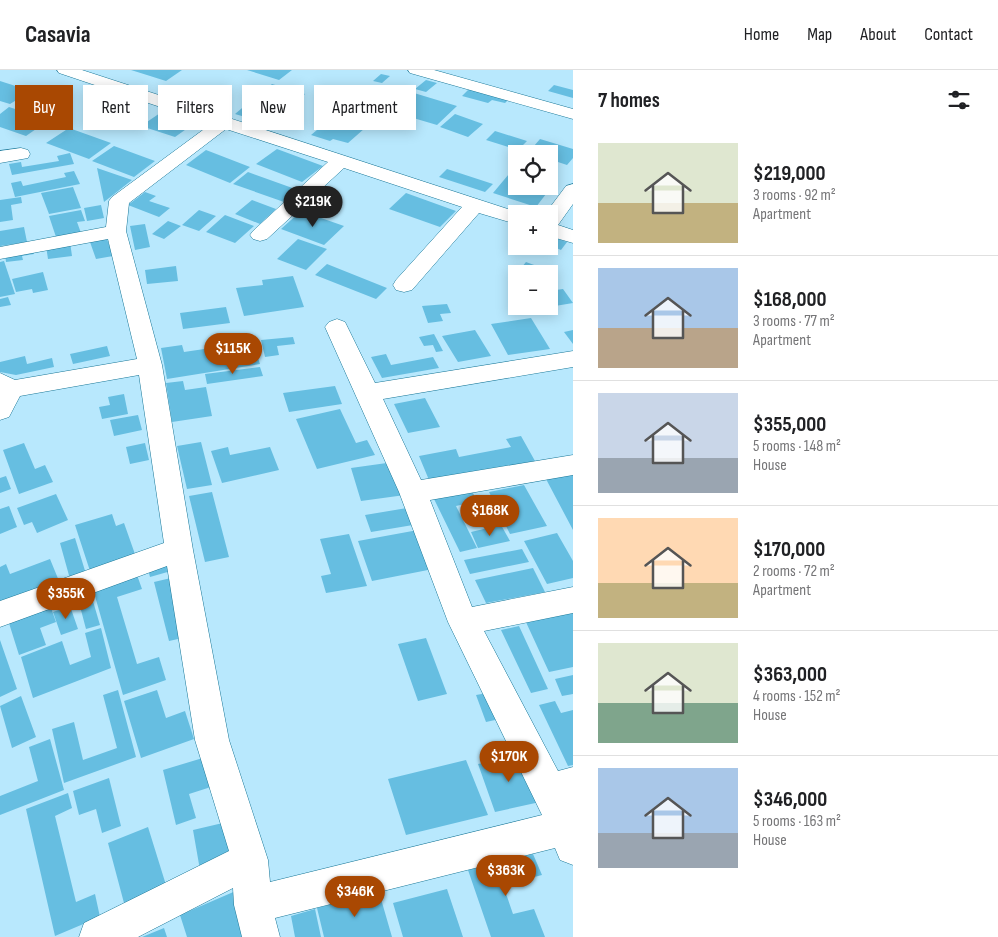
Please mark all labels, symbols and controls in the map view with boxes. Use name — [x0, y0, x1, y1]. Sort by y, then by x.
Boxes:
text: Casavia — [25, 20, 91, 49]
text: Home — [744, 24, 779, 45]
text: Map — [807, 24, 832, 45]
text: About — [860, 24, 896, 45]
text: Contact — [924, 24, 973, 45]
chip: Buy — [15, 85, 73, 130]
chip: Rent — [83, 85, 148, 130]
chip: Filters — [158, 85, 232, 130]
chip: New — [242, 85, 304, 130]
chip: Apartment — [314, 85, 416, 130]
icon: filters — [945, 86, 973, 114]
text: 7 homes — [598, 88, 660, 113]
map controls — [508, 145, 558, 315]
button: locate — [508, 145, 558, 195]
text: $219,000 — [753, 161, 826, 186]
icon: home — [638, 163, 698, 223]
pin: $219K — [278, 186, 348, 228]
text: 3 rooms · 92 m² — [753, 186, 836, 205]
text: $219K — [295, 192, 331, 211]
button: + — [508, 205, 558, 255]
text: Apartment — [753, 205, 811, 224]
button: − — [508, 265, 558, 315]
text: $168,000 — [753, 287, 826, 312]
icon: home — [638, 288, 698, 348]
text: 3 rooms · 77 m² — [753, 312, 835, 331]
text: Apartment — [753, 331, 811, 350]
pin: $115K — [198, 332, 268, 375]
text: $115K — [215, 339, 251, 358]
text: $355,000 — [753, 412, 826, 437]
icon: home — [638, 413, 698, 473]
text: 5 rooms · 148 m² — [753, 437, 841, 456]
text: House — [753, 456, 787, 475]
pin: $168K — [455, 494, 525, 537]
text: $168K — [471, 501, 509, 520]
text: $170,000 — [753, 537, 825, 562]
icon: home — [638, 538, 698, 598]
text: 2 rooms · 72 m² — [753, 562, 835, 581]
pin: $355K — [31, 578, 101, 620]
text: Apartment — [753, 581, 811, 600]
text: $355K — [47, 584, 85, 603]
text: $363,000 — [753, 662, 827, 687]
icon: home — [638, 663, 698, 723]
text: 4 rooms · 152 m² — [753, 687, 841, 706]
text: House — [753, 706, 787, 725]
pin: $170K — [474, 740, 544, 783]
text: $170K — [491, 747, 527, 766]
text: $346,000 — [753, 787, 827, 812]
icon: home — [638, 788, 698, 848]
text: 5 rooms · 163 m² — [753, 812, 841, 831]
text: House — [753, 831, 787, 850]
pin: $363K — [471, 854, 541, 897]
text: $363K — [487, 861, 525, 880]
pin: $346K — [320, 876, 390, 918]
text: $346K — [336, 882, 374, 901]

